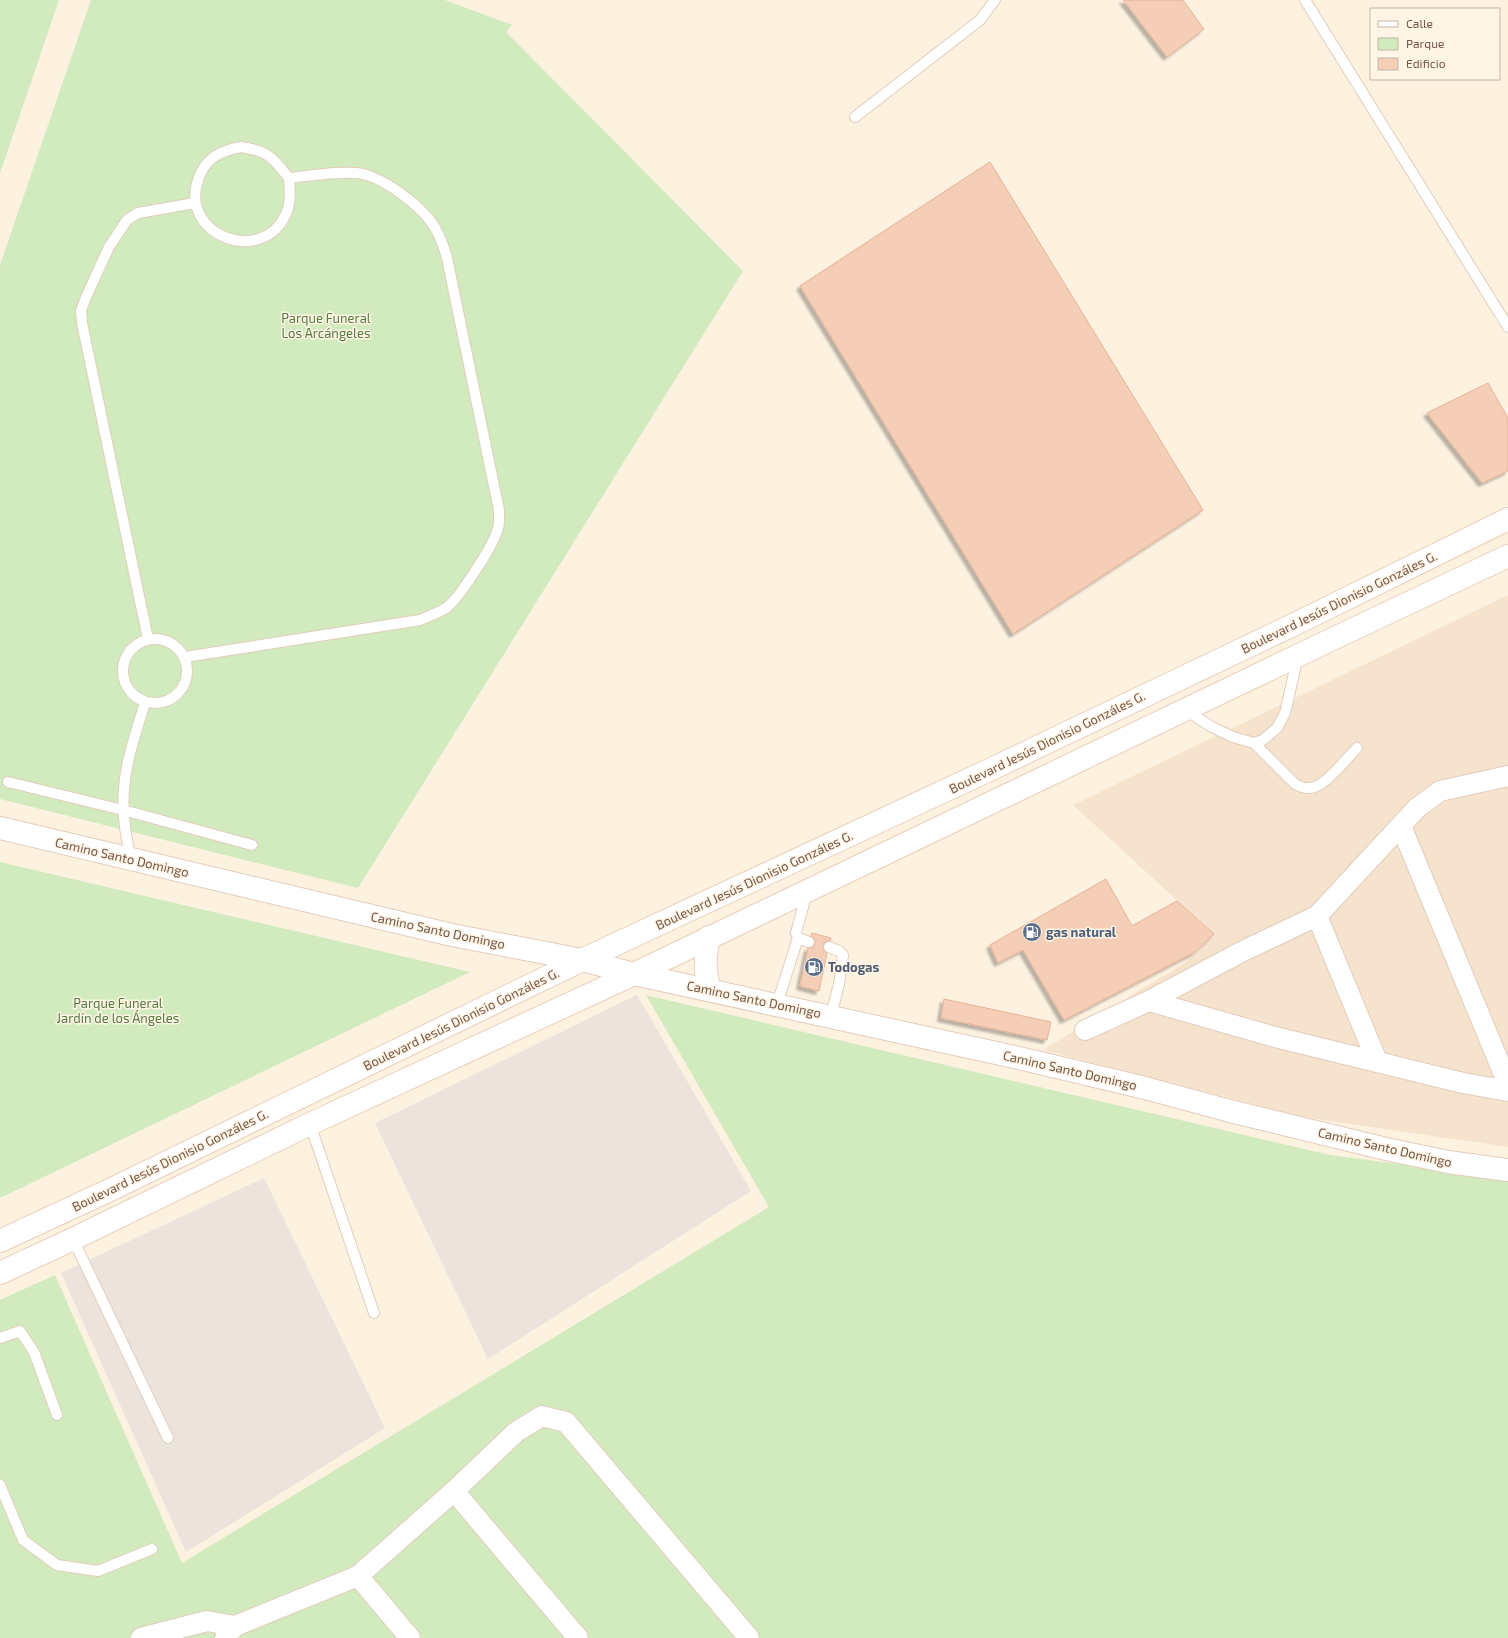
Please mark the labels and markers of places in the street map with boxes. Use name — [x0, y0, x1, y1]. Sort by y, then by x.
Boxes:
fuel station icon: gas natural — [1021, 921, 1043, 943]
place label: gas natural — [1046, 924, 1117, 940]
fuel station icon: Todogas — [803, 956, 825, 978]
place label: Todogas — [828, 959, 880, 975]

